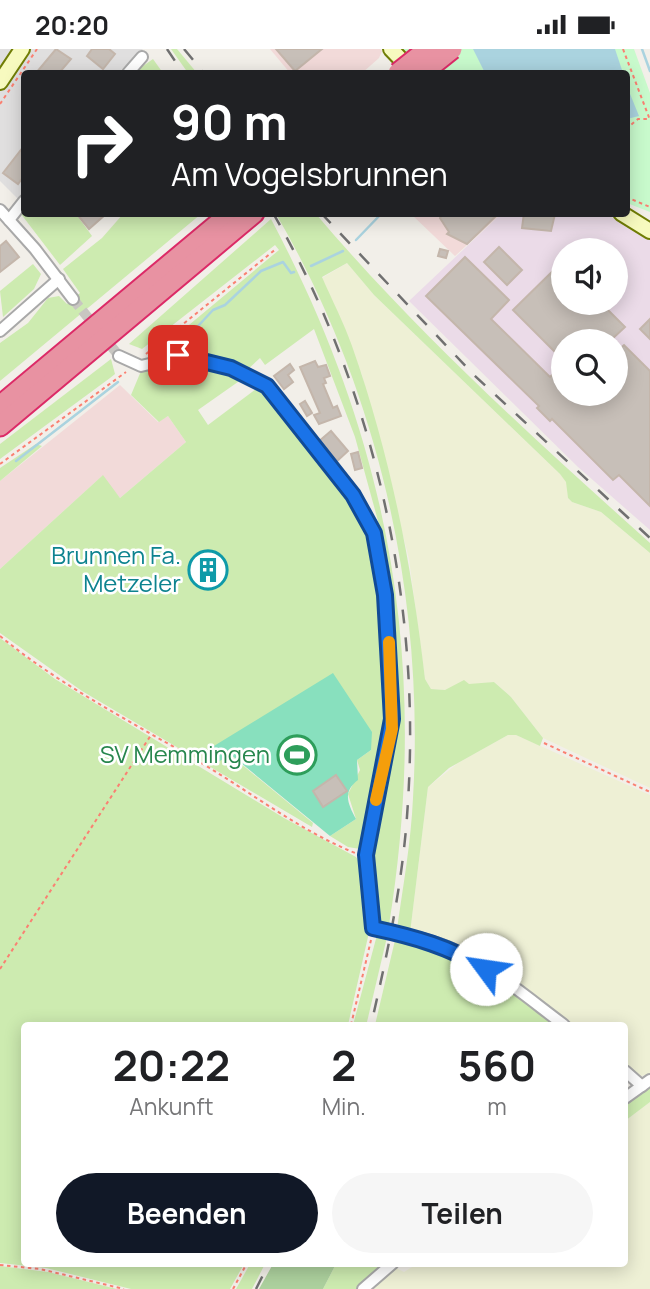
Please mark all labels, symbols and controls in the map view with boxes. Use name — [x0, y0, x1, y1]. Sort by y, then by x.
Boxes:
text: 20:20 — [35, 7, 109, 43]
text: 90 m — [171, 88, 288, 155]
icon: right — [56, 98, 147, 189]
text: Am Vogelsbrunnen — [171, 152, 448, 196]
map controls — [551, 238, 628, 406]
button: sound — [551, 238, 628, 315]
pin — [148, 325, 208, 385]
button: search — [551, 329, 628, 406]
icon: arrive — [159, 336, 197, 374]
place label: Brunnen Fa. Metzeler — [51, 538, 181, 599]
building icon: Brunnen Fa. Metzeler — [187, 549, 229, 591]
sports icon: SV Memmingen — [276, 734, 318, 776]
place label: SV Memmingen — [100, 737, 270, 770]
position arrow — [449, 932, 523, 1006]
text: 20:22 — [113, 1036, 230, 1094]
text: 2 — [331, 1036, 356, 1094]
text: 560 — [458, 1036, 536, 1094]
text: Ankunft — [129, 1090, 214, 1122]
text: Min. — [322, 1090, 366, 1122]
text: m — [487, 1090, 507, 1122]
button: Beenden — [56, 1173, 318, 1253]
button: Teilen — [332, 1173, 593, 1253]

